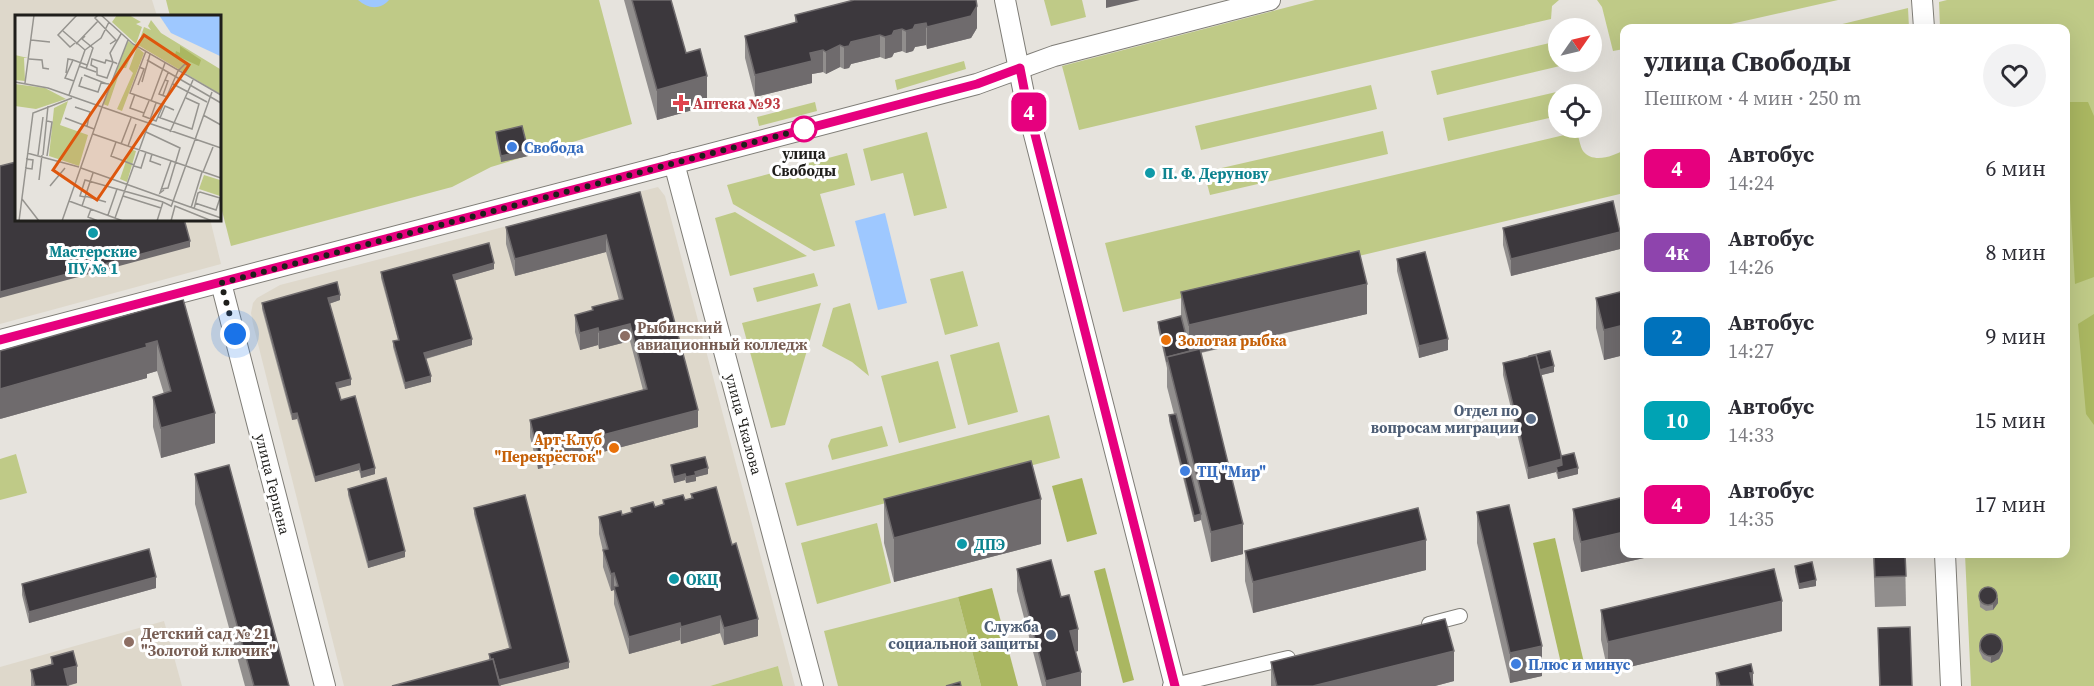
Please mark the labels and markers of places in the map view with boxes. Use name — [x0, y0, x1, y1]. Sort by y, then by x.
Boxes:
place label: Аптека №93 — [693, 93, 780, 114]
marker: Аптека №93 — [674, 96, 688, 110]
marker: улица Свободы — [791, 116, 817, 142]
place label: Свобода — [524, 137, 585, 158]
marker: Свобода — [505, 140, 519, 154]
place label: улица Свободы — [772, 143, 836, 181]
place label: П. Ф. Дерунову — [1162, 163, 1269, 184]
marker: П. Ф. Дерунову — [1143, 166, 1157, 180]
marker: Мастерские ПУ № 1 — [86, 226, 100, 240]
place label: Мастерские ПУ № 1 — [49, 241, 137, 279]
place label: Рыбинский авиационный колледж — [637, 317, 808, 355]
marker: Рыбинский авиационный колледж — [618, 329, 632, 343]
place label: Золотая рыбка — [1178, 330, 1288, 351]
marker: Золотая рыбка — [1159, 333, 1173, 347]
place label: Отдел по вопросам миграции — [1371, 400, 1520, 438]
marker: Отдел по вопросам миграции — [1524, 412, 1538, 426]
place label: Арт-Клуб "Перекрёсток" — [494, 429, 602, 467]
marker: Арт-Клуб "Перекрёсток" — [607, 441, 621, 455]
place label: ТЦ "Мир" — [1197, 461, 1266, 482]
marker: ТЦ "Мир" — [1178, 464, 1192, 478]
place label: ДПЭ — [974, 534, 1005, 555]
marker: ДПЭ — [955, 537, 969, 551]
place label: ОКЦ — [686, 569, 719, 590]
marker: ОКЦ — [667, 572, 681, 586]
place label: Служба социальной защиты — [888, 616, 1040, 654]
place label: Детский сад № 21 "Золотой ключик" — [141, 623, 276, 661]
marker: Служба социальной защиты — [1044, 628, 1058, 642]
marker: Детский сад № 21 "Золотой ключик" — [122, 635, 136, 649]
place label: Плюс и минус — [1528, 654, 1631, 675]
marker: Плюс и минус — [1509, 657, 1523, 671]

